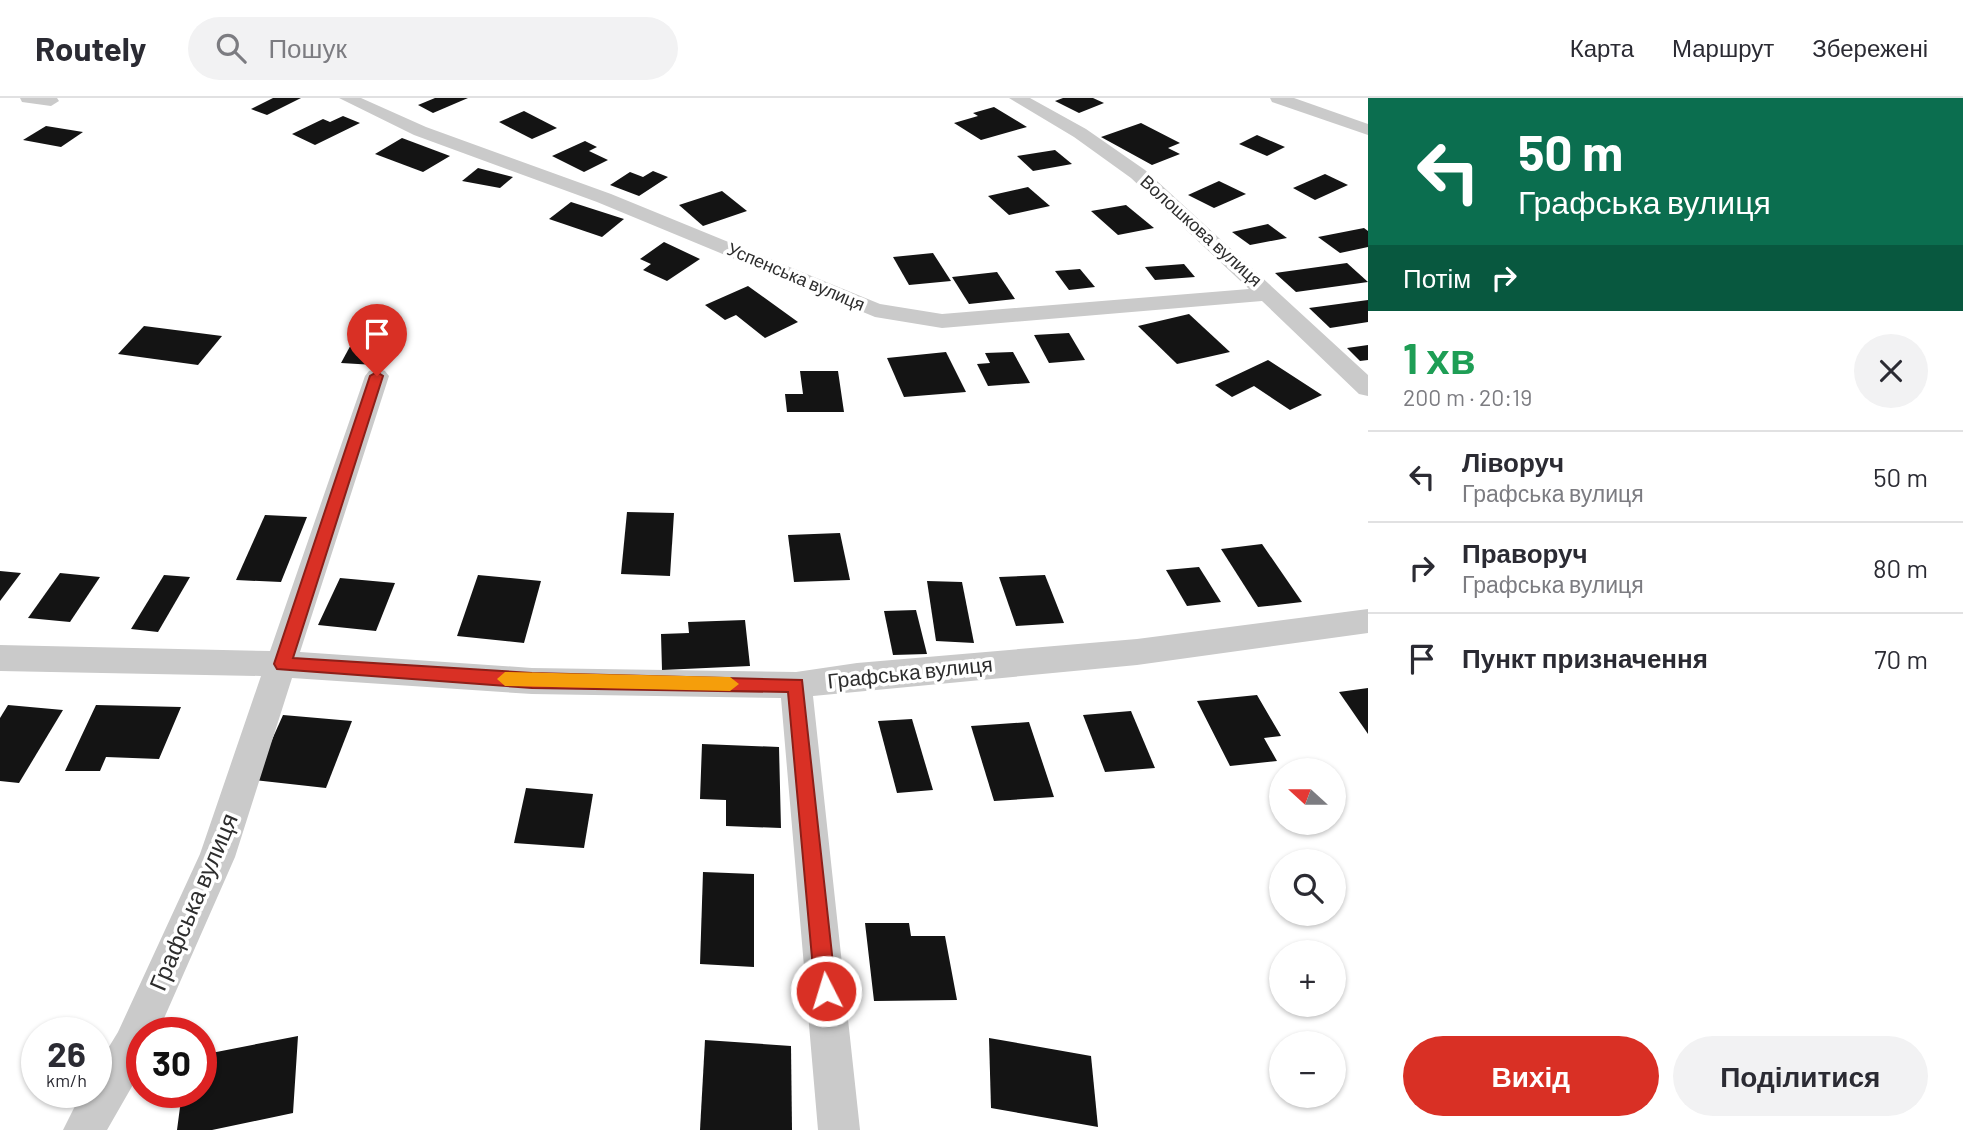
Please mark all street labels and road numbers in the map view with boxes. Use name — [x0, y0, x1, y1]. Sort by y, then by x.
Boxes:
street label: Волошкова вулиця — [1136, 170, 1267, 291]
street label: Успенська вулиця — [724, 237, 869, 315]
street label: Графська вулиця — [826, 650, 994, 693]
street label: Графська вулиця — [142, 808, 243, 994]

